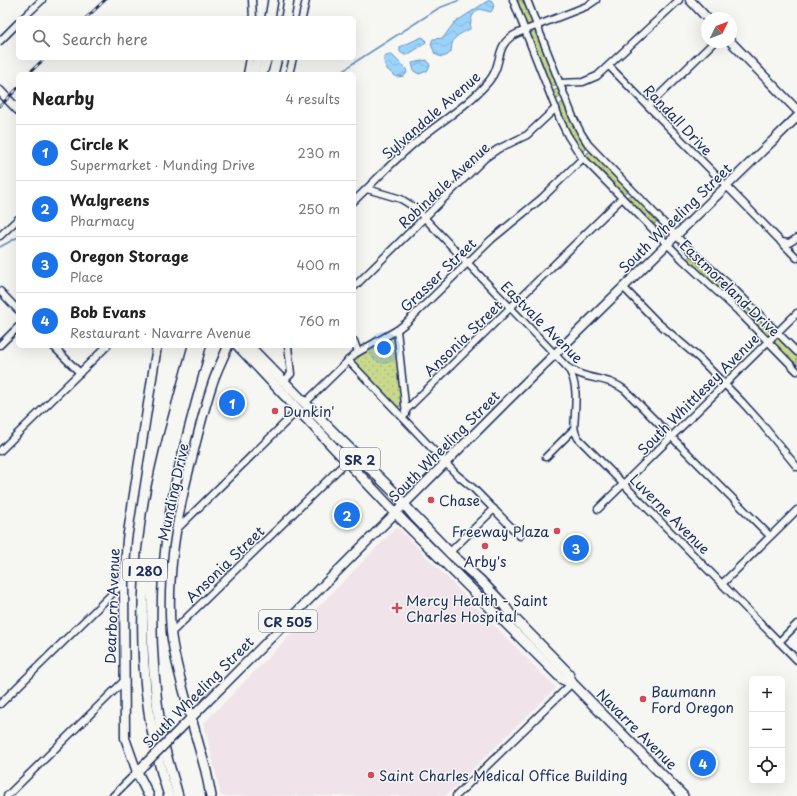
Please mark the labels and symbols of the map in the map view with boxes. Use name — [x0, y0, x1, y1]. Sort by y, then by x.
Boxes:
north arrow — [701, 12, 737, 48]
street label: Sylvandale Avenue — [377, 66, 485, 164]
street label: Randall Drive — [639, 80, 717, 160]
street label: Robindale Avenue — [394, 137, 495, 233]
street label: South Wheeling Street — [614, 158, 736, 278]
street label: Grasser Street — [395, 233, 481, 317]
street label: Eastmoreland Drive — [675, 235, 785, 341]
street label: Eastvale Avenue — [496, 276, 588, 368]
street label: Ansonia Street — [419, 295, 507, 381]
street label: South Whittlesey Avenue — [633, 329, 763, 459]
your location — [374, 338, 394, 358]
street label: South Wheeling Street — [384, 385, 505, 506]
pin: 1 — [219, 388, 245, 418]
place label: Dunkin' — [283, 401, 335, 422]
marker: Dunkin' — [270, 406, 280, 416]
street label: Munding Drive — [152, 441, 194, 543]
road number: SR 2 — [340, 448, 380, 470]
street label: Luverne Avenue — [625, 469, 715, 559]
place label: Chase — [439, 490, 480, 511]
marker: Chase — [426, 495, 436, 505]
pin: 2 — [334, 500, 360, 530]
street label: Ansonia Street — [181, 521, 269, 607]
place label: Freeway Plaza — [452, 521, 549, 542]
marker: Freeway Plaza — [552, 526, 562, 536]
pin: 3 — [563, 533, 589, 563]
marker: Arby's — [480, 541, 490, 551]
street label: Dearborn Avenue — [99, 547, 125, 664]
place label: Arby's — [464, 551, 506, 572]
road number: I 280 — [123, 559, 167, 581]
place label: Mercy Health - Saint Charles Hospital — [406, 590, 548, 627]
marker: Mercy Health - Saint Charles Hospital — [391, 602, 403, 614]
road number: CR 505 — [259, 610, 317, 632]
street label: South Wheeling Street — [138, 631, 259, 752]
place label: Baumann Ford Oregon — [651, 681, 734, 718]
street label: Navarre Avenue — [592, 684, 682, 774]
marker: Baumann Ford Oregon — [638, 694, 648, 704]
pin: 4 — [690, 748, 716, 778]
place label: Saint Charles Medical Office Building — [379, 765, 628, 786]
marker: Saint Charles Medical Office Building — [366, 770, 376, 780]

